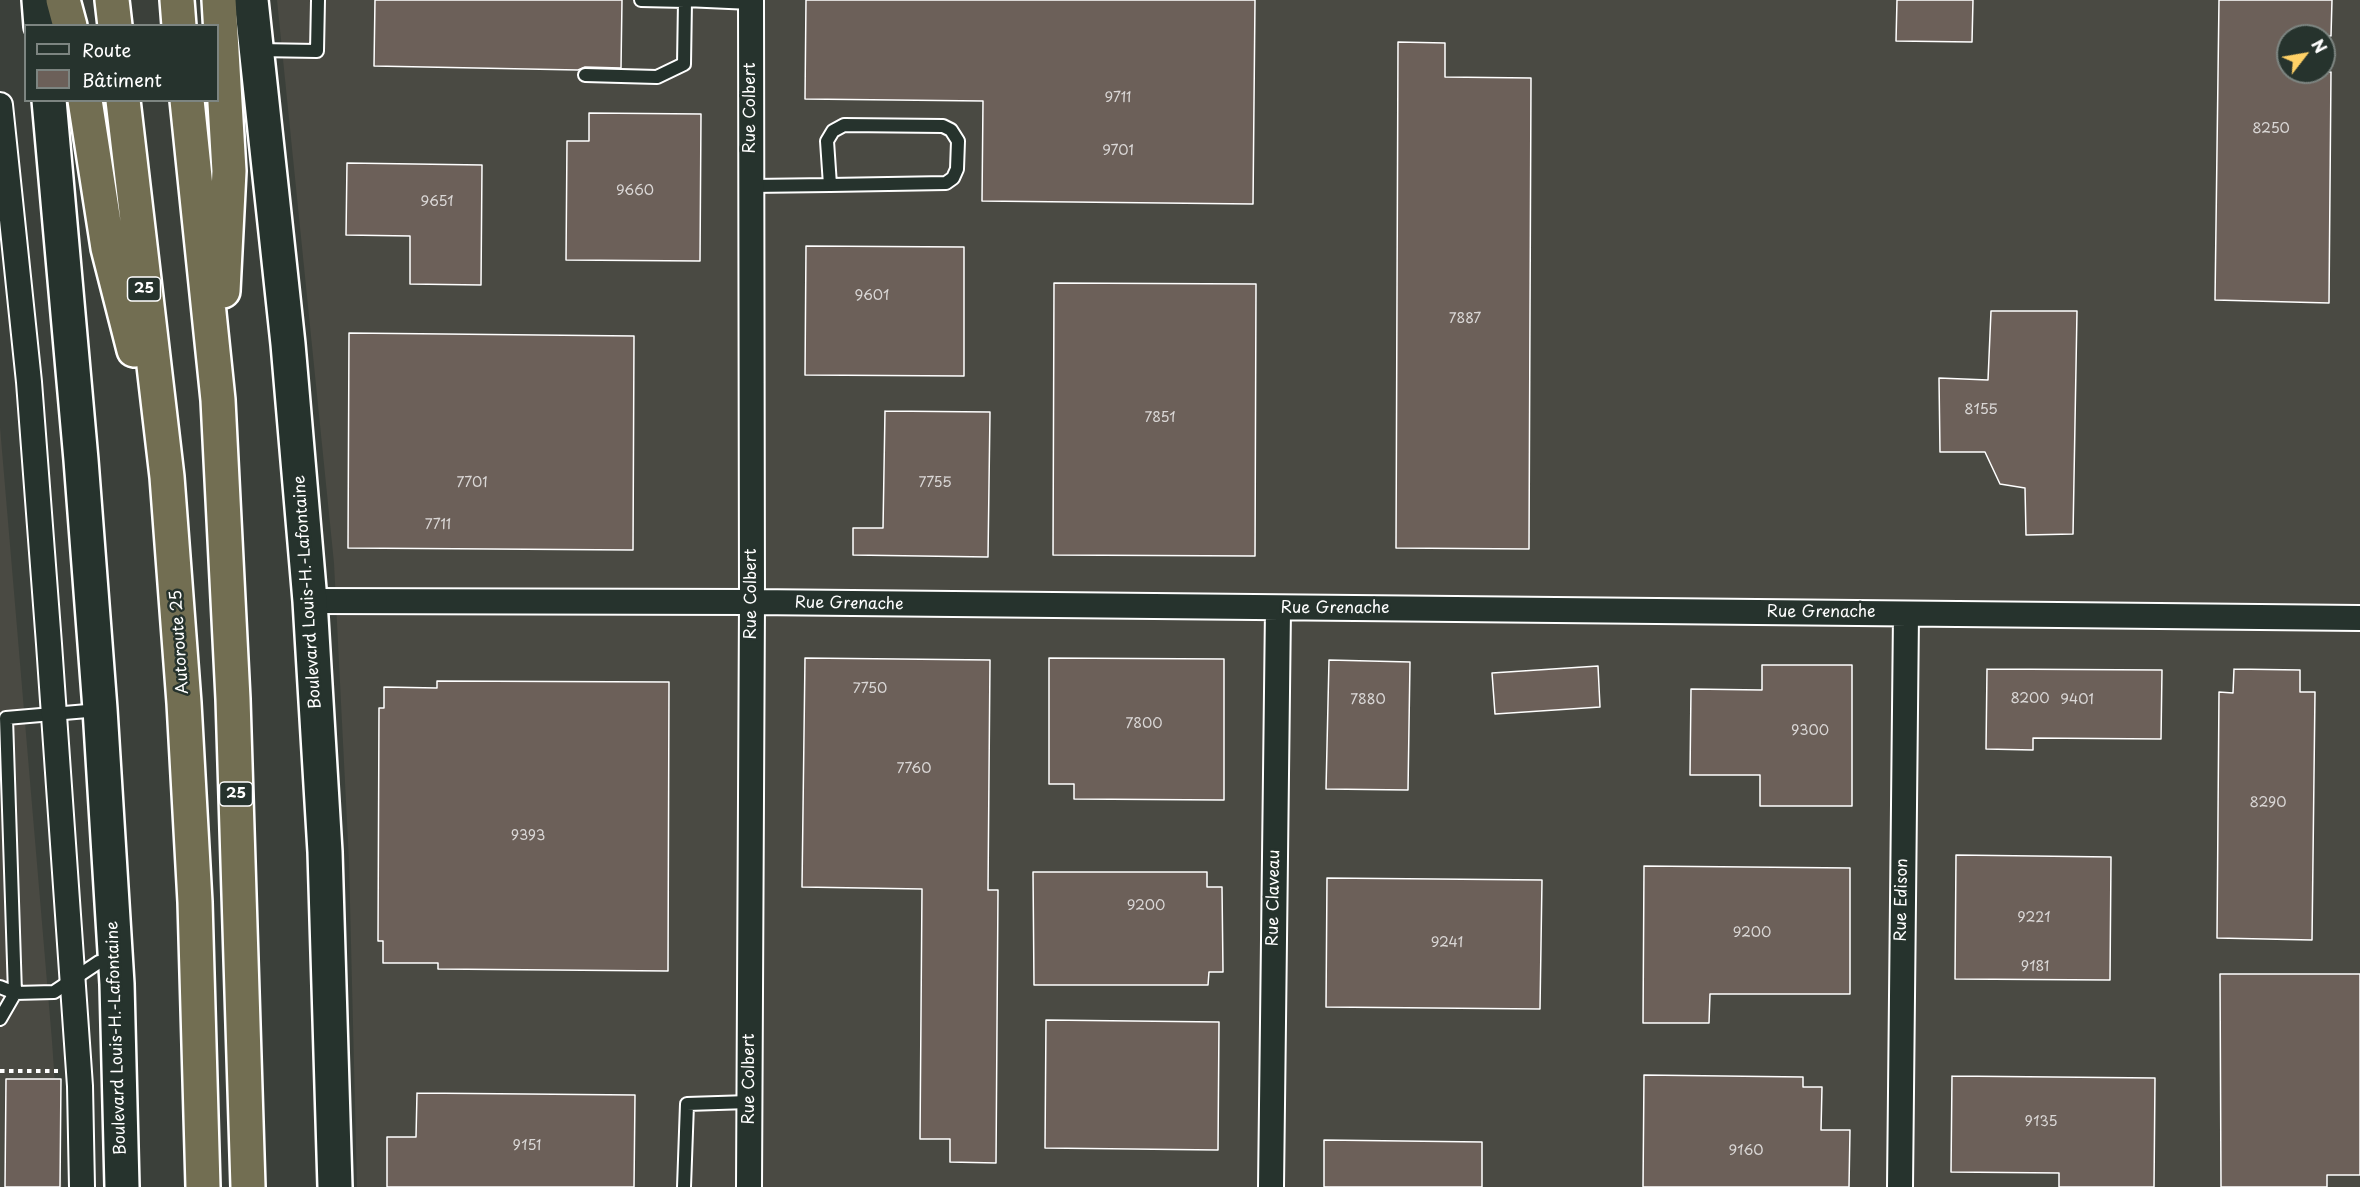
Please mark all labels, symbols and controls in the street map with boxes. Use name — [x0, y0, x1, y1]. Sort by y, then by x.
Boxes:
legend — [24, 24, 219, 102]
north arrow — [2276, 24, 2336, 84]
text: N — [2306, 34, 2333, 57]
text: Route — [82, 36, 131, 63]
street label: Rue Colbert — [741, 62, 761, 154]
text: Bâtiment — [82, 66, 162, 93]
house number: 9711 — [1105, 90, 1131, 106]
house number: 8250 — [2252, 121, 2290, 137]
house number: 9701 — [1102, 143, 1134, 159]
house number: 9660 — [616, 183, 654, 199]
house number: 9651 — [420, 194, 454, 210]
road number: 25 — [128, 277, 160, 301]
house number: 9601 — [855, 288, 889, 304]
house number: 7887 — [1449, 311, 1481, 327]
house number: 8155 — [1964, 402, 1998, 418]
house number: 7851 — [1144, 410, 1176, 426]
street label: Boulevard Louis-H.-Lafontaine — [290, 474, 326, 710]
house number: 7701 — [456, 475, 488, 491]
house number: 7755 — [918, 475, 952, 491]
house number: 7711 — [425, 517, 451, 533]
street label: Rue Colbert — [742, 548, 762, 640]
street label: Autoroute 25 — [167, 589, 193, 695]
street label: Rue Grenache — [794, 593, 904, 615]
street label: Rue Grenache — [1281, 599, 1389, 619]
street label: Rue Grenache — [1767, 603, 1875, 623]
house number: 7750 — [853, 681, 887, 697]
house number: 8200 — [2010, 691, 2050, 707]
house number: 7880 — [1350, 692, 1386, 708]
house number: 9401 — [2060, 692, 2094, 708]
house number: 7800 — [1125, 716, 1163, 732]
house number: 9300 — [1791, 723, 1829, 739]
house number: 7760 — [897, 761, 931, 777]
road number: 25 — [220, 782, 252, 806]
house number: 8290 — [2249, 795, 2287, 811]
house number: 9393 — [511, 828, 545, 844]
street label: Rue Claveau — [1264, 849, 1284, 947]
street label: Rue Edison — [1892, 858, 1912, 942]
house number: 9200 — [1127, 898, 1165, 914]
house number: 9221 — [2017, 910, 2051, 926]
street label: Boulevard Louis-H.-Lafontaine — [103, 921, 131, 1155]
house number: 9200 — [1733, 925, 1771, 941]
house number: 9241 — [1431, 935, 1463, 951]
house number: 9181 — [2021, 959, 2049, 975]
street label: Rue Colbert — [740, 1033, 760, 1125]
house number: 9135 — [2025, 1114, 2057, 1130]
house number: 9151 — [513, 1138, 541, 1154]
house number: 9160 — [1729, 1143, 1763, 1159]

